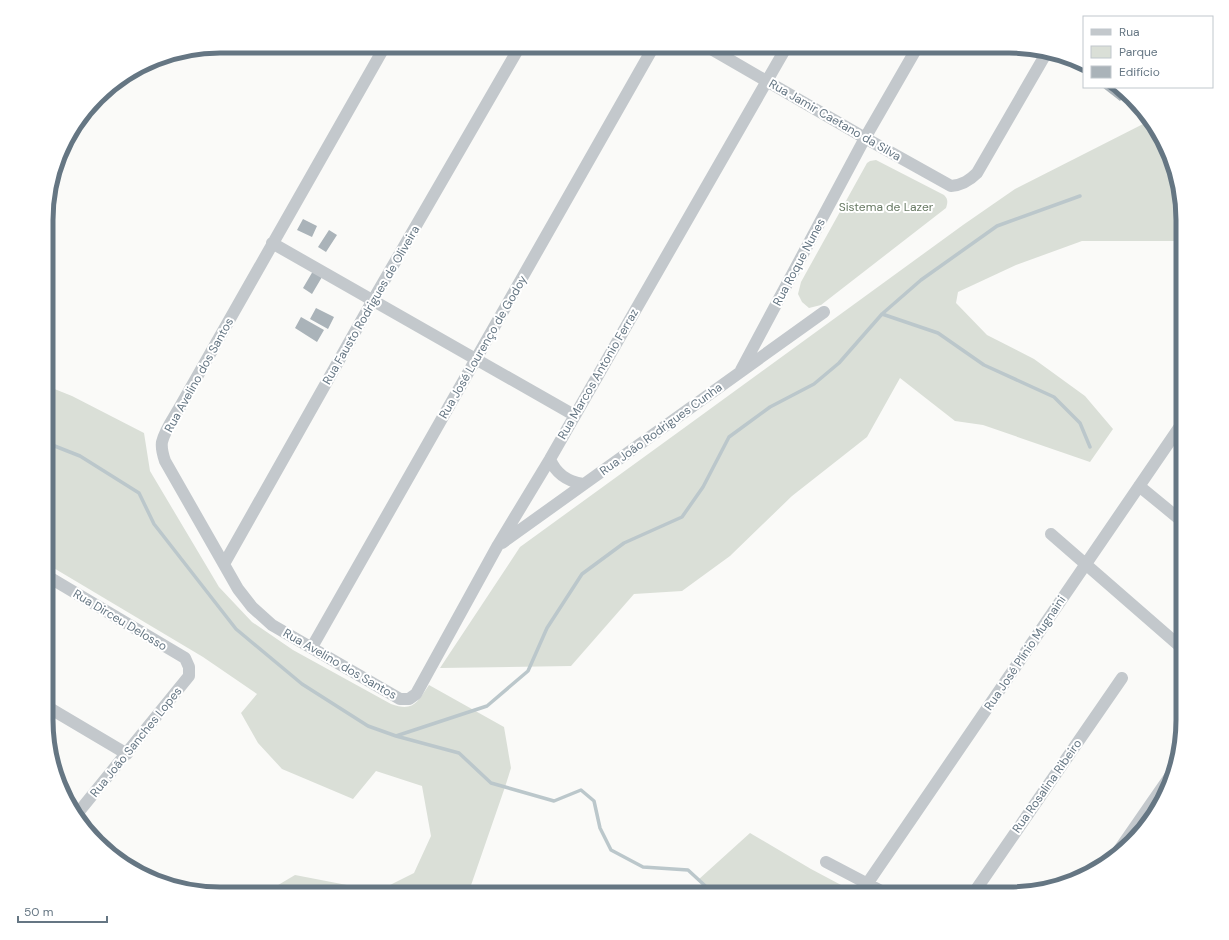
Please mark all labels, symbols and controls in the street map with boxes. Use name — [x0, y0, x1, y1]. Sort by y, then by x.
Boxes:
legend — [1083, 16, 1213, 88]
text: Rua — [1119, 24, 1140, 40]
text: Parque — [1119, 44, 1158, 60]
text: Edifício — [1119, 64, 1160, 80]
street label: Rua Jamir Caetano da Silva — [766, 76, 904, 164]
park label: Sistema de Lazer — [839, 199, 934, 215]
street label: Rua Roque Nunes — [769, 215, 829, 309]
street label: Rua Fausto Rodrigues de Oliveira — [319, 223, 423, 387]
street label: Rua José Lourenço de Godoy — [435, 272, 531, 421]
street label: Rua Marcos Antonio Ferraz — [554, 306, 642, 442]
street label: Rua Avelino dos Santos — [161, 315, 237, 435]
street label: Rua João Rodrigues Cunha — [596, 379, 726, 479]
street label: Rua Dirceu Delosso — [70, 586, 170, 654]
street label: Rua José Plínio Mugnaini — [981, 592, 1069, 713]
street label: Rua Avelino dos Santos — [280, 625, 400, 703]
street label: Rua João Sanches Lopes — [87, 684, 185, 800]
street label: Rua Rosalina Ribeiro — [1009, 736, 1085, 836]
scale bar — [18, 898, 107, 924]
text: 50 m — [24, 904, 53, 920]

